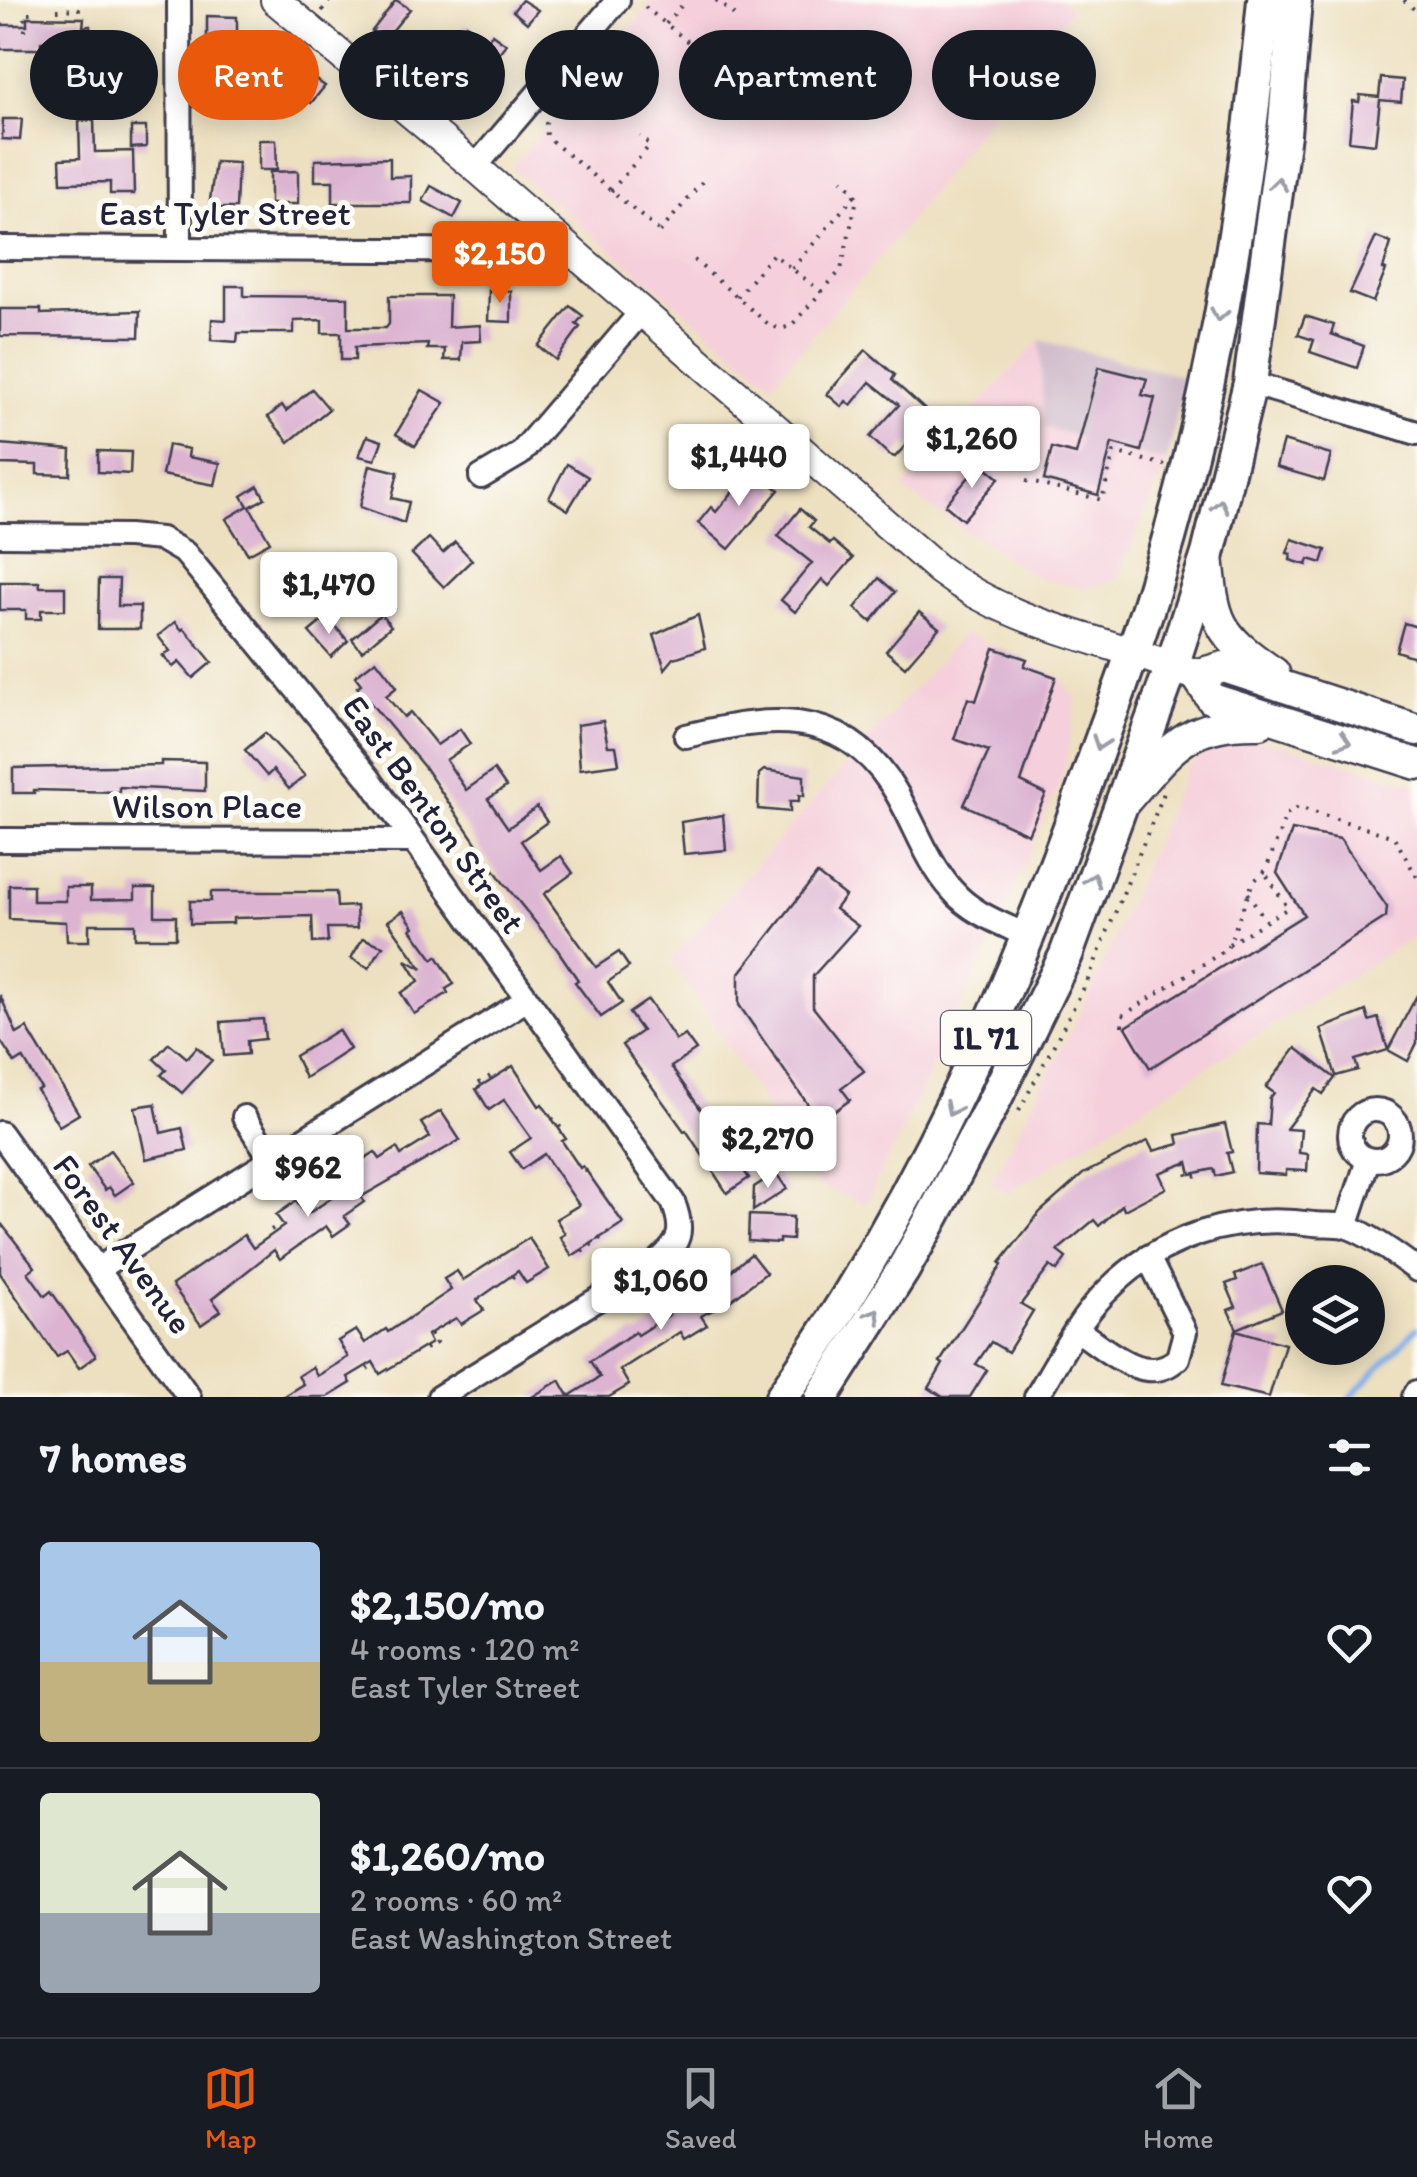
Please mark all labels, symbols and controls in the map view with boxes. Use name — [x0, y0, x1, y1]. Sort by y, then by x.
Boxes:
chip: Buy — [30, 30, 158, 120]
chip: Rent — [178, 30, 319, 120]
chip: Filters — [339, 30, 505, 120]
chip: New — [525, 30, 659, 120]
chip: Apartment — [679, 30, 912, 120]
chip: House — [932, 30, 1096, 120]
one-way arrow — [1267, 176, 1288, 192]
street label: East Tyler Street — [99, 192, 351, 234]
pin: $2,150 — [419, 221, 581, 306]
text: $2,150 — [454, 234, 546, 272]
one-way arrow — [1210, 306, 1231, 323]
pin: $1,260 — [891, 406, 1053, 491]
text: $1,260 — [926, 419, 1018, 457]
pin: $1,440 — [658, 424, 820, 509]
text: $1,440 — [691, 437, 787, 475]
one-way arrow — [1208, 498, 1229, 515]
pin: $1,470 — [248, 552, 410, 637]
text: $1,470 — [282, 565, 376, 603]
street label: East Benton Street — [334, 687, 534, 941]
one-way arrow — [1335, 730, 1352, 750]
one-way arrow — [1091, 734, 1112, 751]
street label: Wilson Place — [112, 785, 302, 827]
one-way arrow — [1081, 873, 1102, 890]
road number: IL 71 — [941, 1011, 1031, 1065]
one-way arrow — [945, 1099, 965, 1117]
pin: $2,270 — [687, 1106, 849, 1191]
text: $2,270 — [721, 1119, 815, 1157]
pin: $962 — [249, 1135, 367, 1220]
street label: Forest Avenue — [44, 1146, 202, 1342]
text: $962 — [275, 1148, 341, 1186]
pin: $1,060 — [580, 1248, 742, 1333]
text: $1,060 — [613, 1261, 709, 1299]
map controls — [1285, 1265, 1385, 1365]
button: layers — [1285, 1265, 1385, 1365]
one-way arrow — [862, 1308, 881, 1326]
icon: filters — [1322, 1430, 1377, 1485]
text: 7 homes — [40, 1432, 187, 1483]
text: $2,150/mo — [350, 1579, 545, 1630]
icon: home — [120, 1582, 240, 1702]
icon: heart — [1322, 1615, 1377, 1670]
text: 4 rooms · 120 m² — [350, 1630, 580, 1668]
text: East Tyler Street — [350, 1668, 580, 1706]
text: $1,260/mo — [350, 1830, 545, 1881]
icon: home — [120, 1833, 240, 1953]
icon: heart — [1322, 1866, 1377, 1921]
text: 2 rooms · 60 m² — [350, 1881, 562, 1919]
text: East Washington Street — [350, 1919, 672, 1957]
tab: Map — [203, 2061, 258, 2155]
tab: Saved — [665, 2061, 736, 2155]
tab: Home — [1143, 2061, 1214, 2155]

